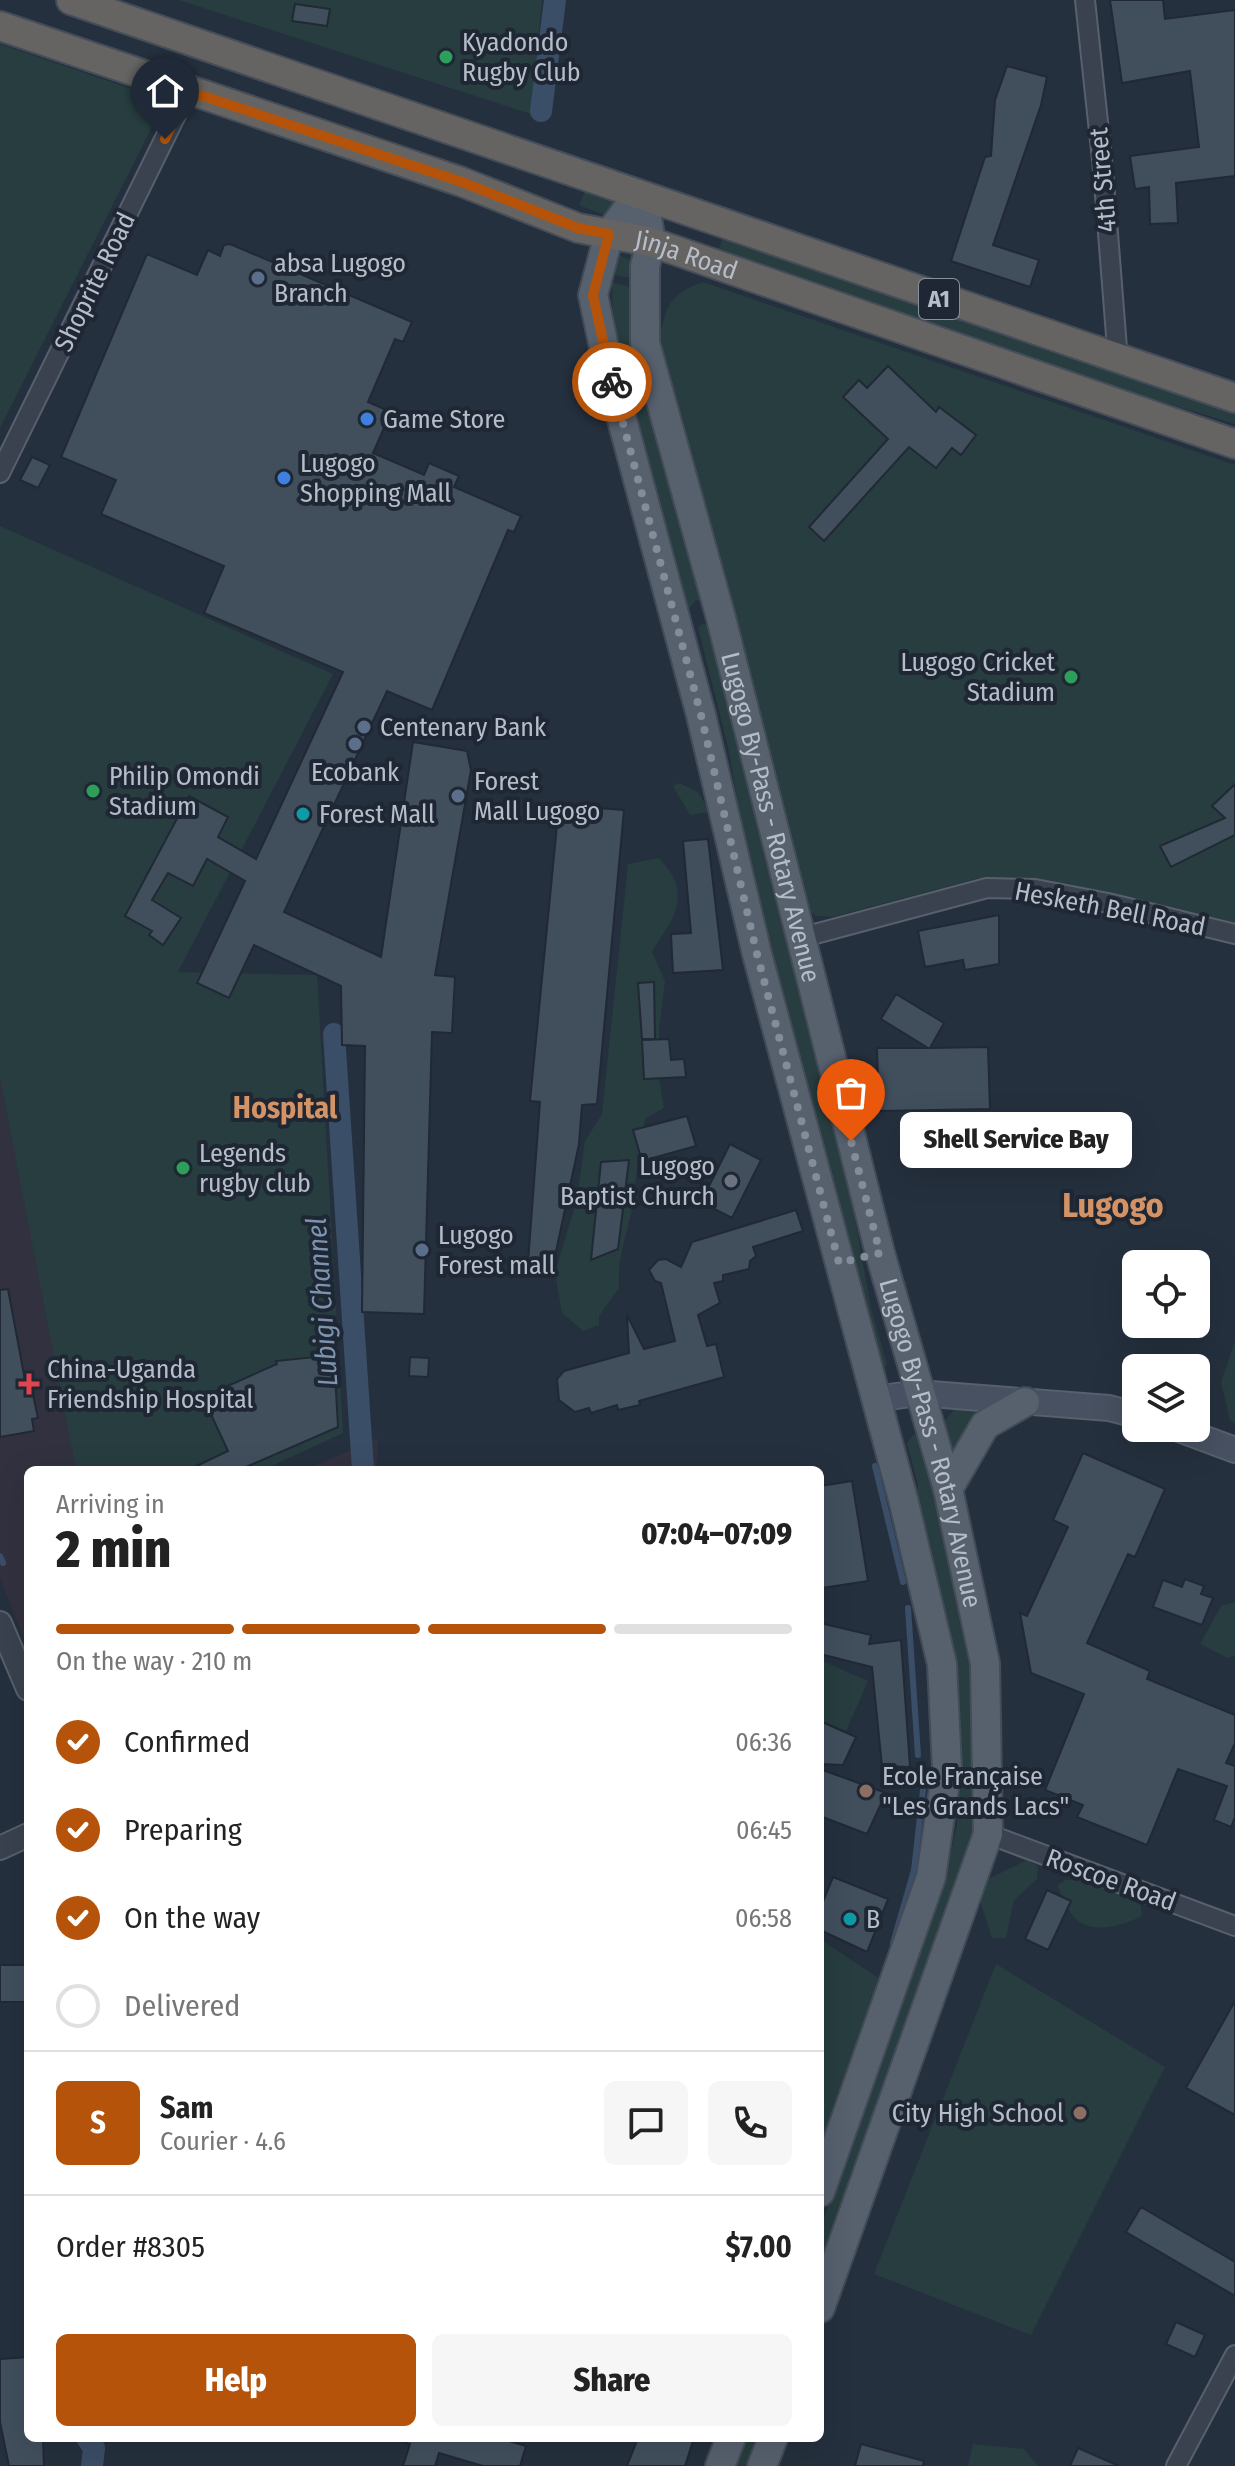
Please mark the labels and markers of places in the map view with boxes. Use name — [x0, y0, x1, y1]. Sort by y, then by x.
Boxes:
place label: Kyadondo Rugby Club — [462, 27, 581, 88]
marker: Kyadondo Rugby Club — [437, 48, 455, 66]
pin — [131, 57, 199, 139]
place label: absa Lugogo Branch — [274, 248, 406, 309]
marker: absa Lugogo Branch — [249, 269, 267, 287]
place label: Game Store — [383, 404, 505, 435]
marker: Game Store — [358, 410, 376, 428]
place label: Lugogo Shopping Mall — [300, 448, 451, 509]
marker: Lugogo Shopping Mall — [275, 469, 293, 487]
place label: Lugogo Cricket Stadium — [900, 647, 1055, 708]
marker: Lugogo Cricket Stadium — [1062, 668, 1080, 686]
place label: Centenary Bank — [380, 712, 547, 743]
marker: Centenary Bank — [355, 718, 373, 736]
marker: Ecobank — [346, 735, 364, 753]
place label: Ecobank — [311, 757, 400, 788]
place label: Philip Omondi Stadium — [109, 761, 260, 822]
place label: Forest Mall Lugogo — [474, 766, 601, 827]
marker: Philip Omondi Stadium — [84, 782, 102, 800]
marker: Forest Mall Lugogo — [449, 787, 467, 805]
place label: Forest Mall — [319, 799, 435, 830]
marker: Forest Mall — [294, 805, 312, 823]
pin — [817, 1059, 885, 1141]
callout: Shell Service Bay — [899, 1113, 1131, 1169]
place label: Legends rugby club — [199, 1138, 311, 1199]
place label: Lugogo Baptist Church — [560, 1151, 715, 1212]
marker: Legends rugby club — [174, 1159, 192, 1177]
marker: Lugogo Baptist Church — [722, 1172, 740, 1190]
place label: Lugogo Forest mall — [438, 1220, 555, 1281]
marker: Lugogo Forest mall — [413, 1241, 431, 1259]
place label: China-Uganda Friendship Hospital — [47, 1354, 254, 1415]
marker: China-Uganda Friendship Hospital — [18, 1373, 40, 1395]
place label: Ecole Française "Les Grands Lacs" — [882, 1761, 1069, 1822]
marker: Ecole Française "Les Grands Lacs" — [857, 1782, 875, 1800]
place label: B — [866, 1904, 880, 1935]
marker: B — [841, 1910, 859, 1928]
place label: City High School — [892, 2098, 1064, 2129]
marker: City High School — [1071, 2104, 1089, 2122]

